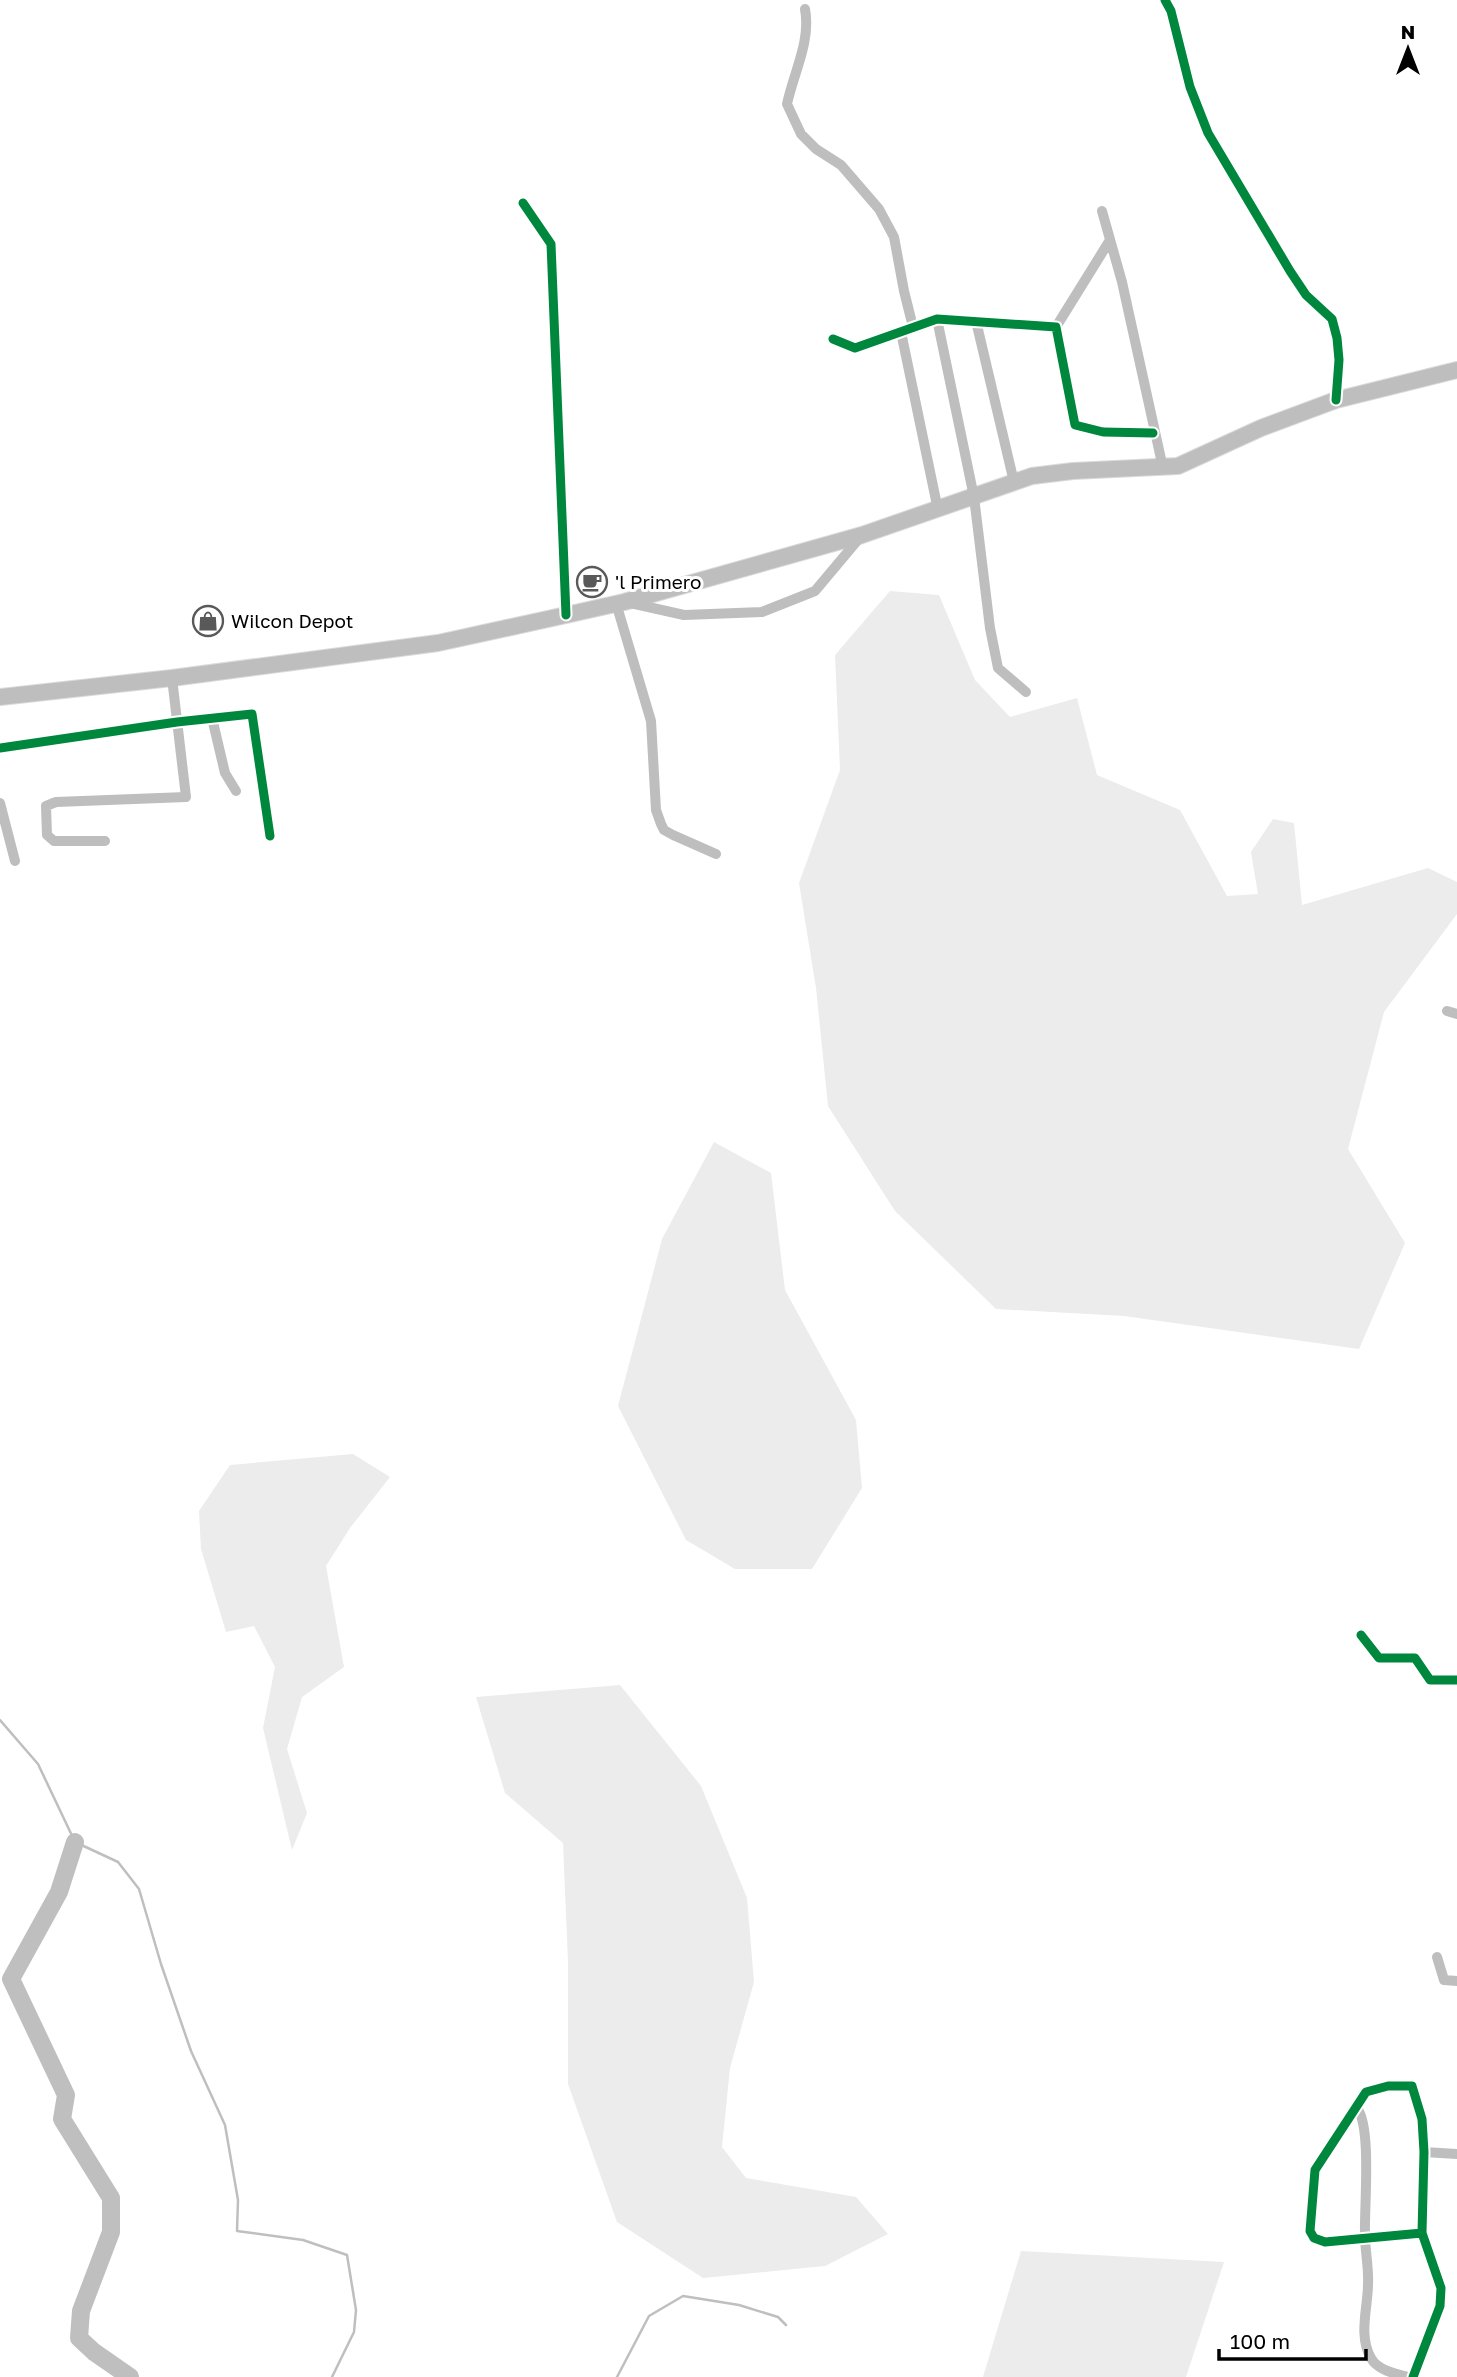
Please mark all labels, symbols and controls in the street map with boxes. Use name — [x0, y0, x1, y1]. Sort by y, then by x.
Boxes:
north arrow — [1373, 14, 1443, 84]
text: N — [1401, 20, 1415, 43]
cafe icon: 'l Primero — [575, 565, 609, 599]
place label: 'l Primero — [615, 570, 701, 593]
shop icon: Wilcon Depot — [191, 604, 225, 638]
place label: Wilcon Depot — [231, 609, 353, 632]
scale bar — [1219, 2318, 1366, 2362]
text: 100 m — [1230, 2328, 1290, 2354]

